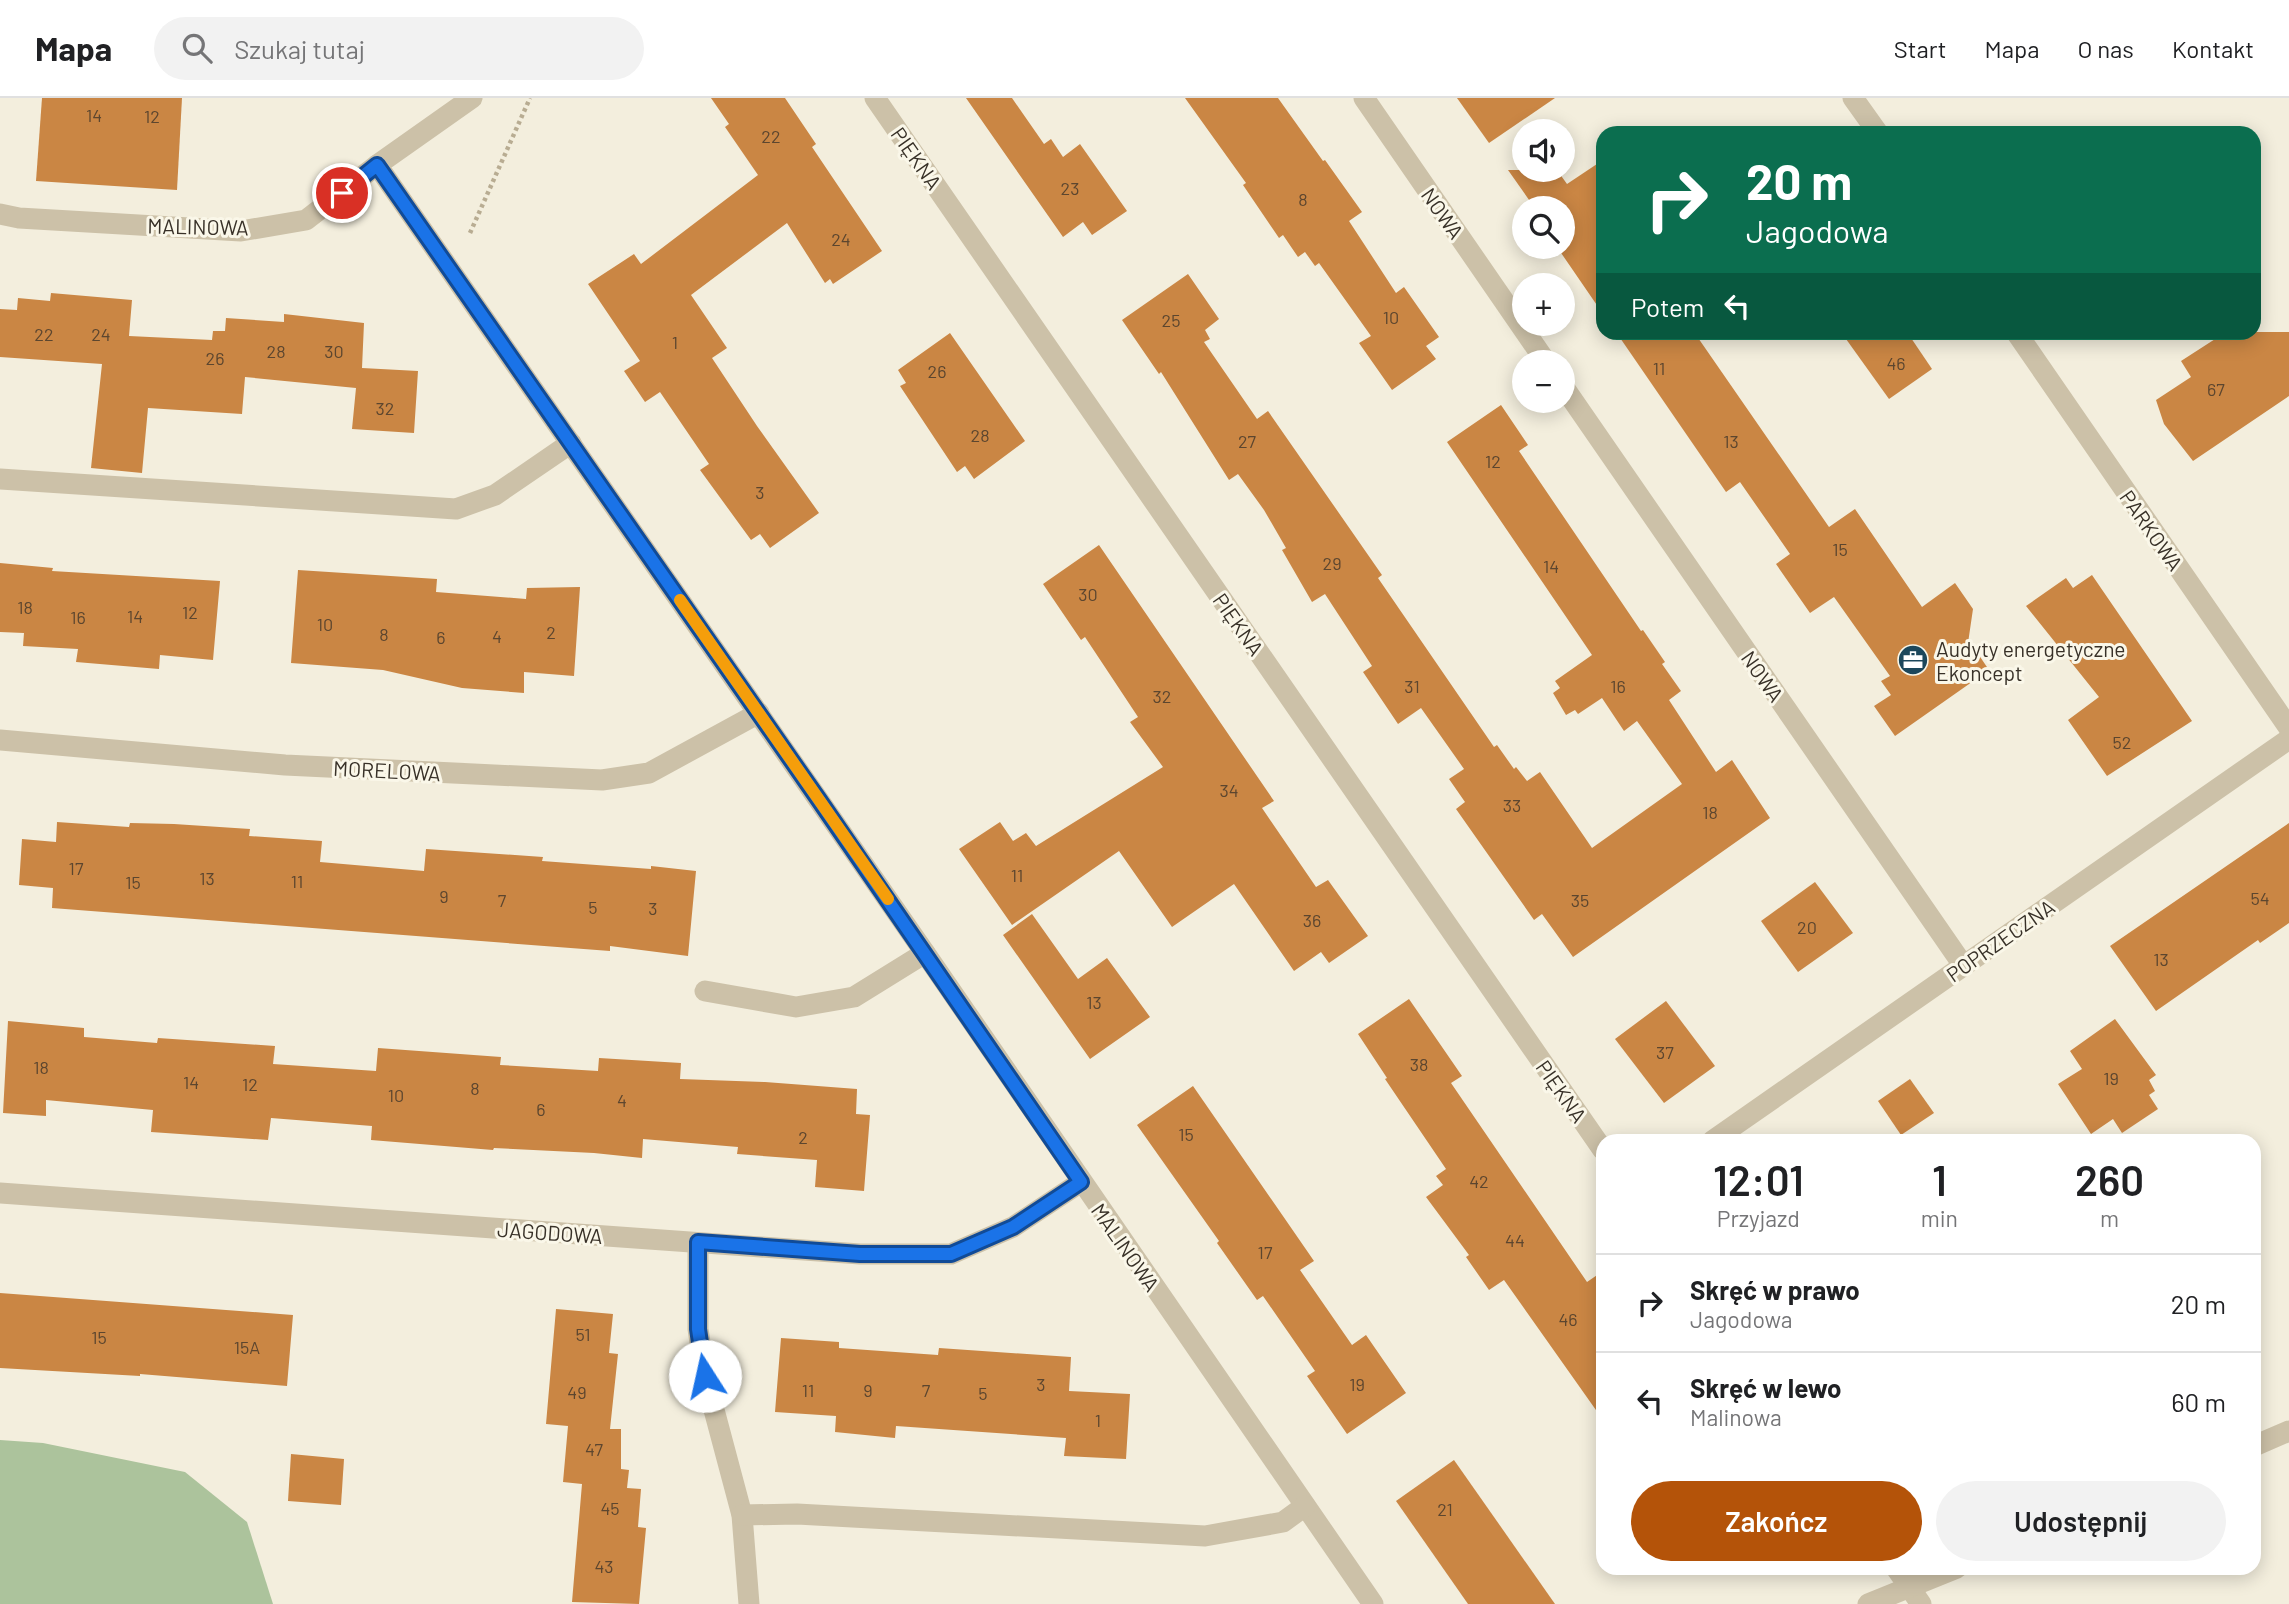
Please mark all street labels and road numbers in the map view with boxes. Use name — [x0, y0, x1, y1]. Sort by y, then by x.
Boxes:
street label: PIĘKNA — [887, 122, 948, 194]
street label: NOWA — [1417, 183, 1470, 243]
street label: MALINOWA — [147, 213, 249, 239]
street label: PARKOWA — [2115, 485, 2189, 575]
street label: PIĘKNA — [1209, 588, 1270, 660]
street label: NOWA — [1737, 646, 1790, 706]
street label: MORELOWA — [333, 755, 442, 785]
street label: POPRZECZNA — [1941, 893, 2059, 986]
street label: PIĘKNA — [1532, 1055, 1593, 1127]
street label: MALINOWA — [1087, 1198, 1165, 1296]
street label: JAGODOWA — [497, 1216, 604, 1248]

